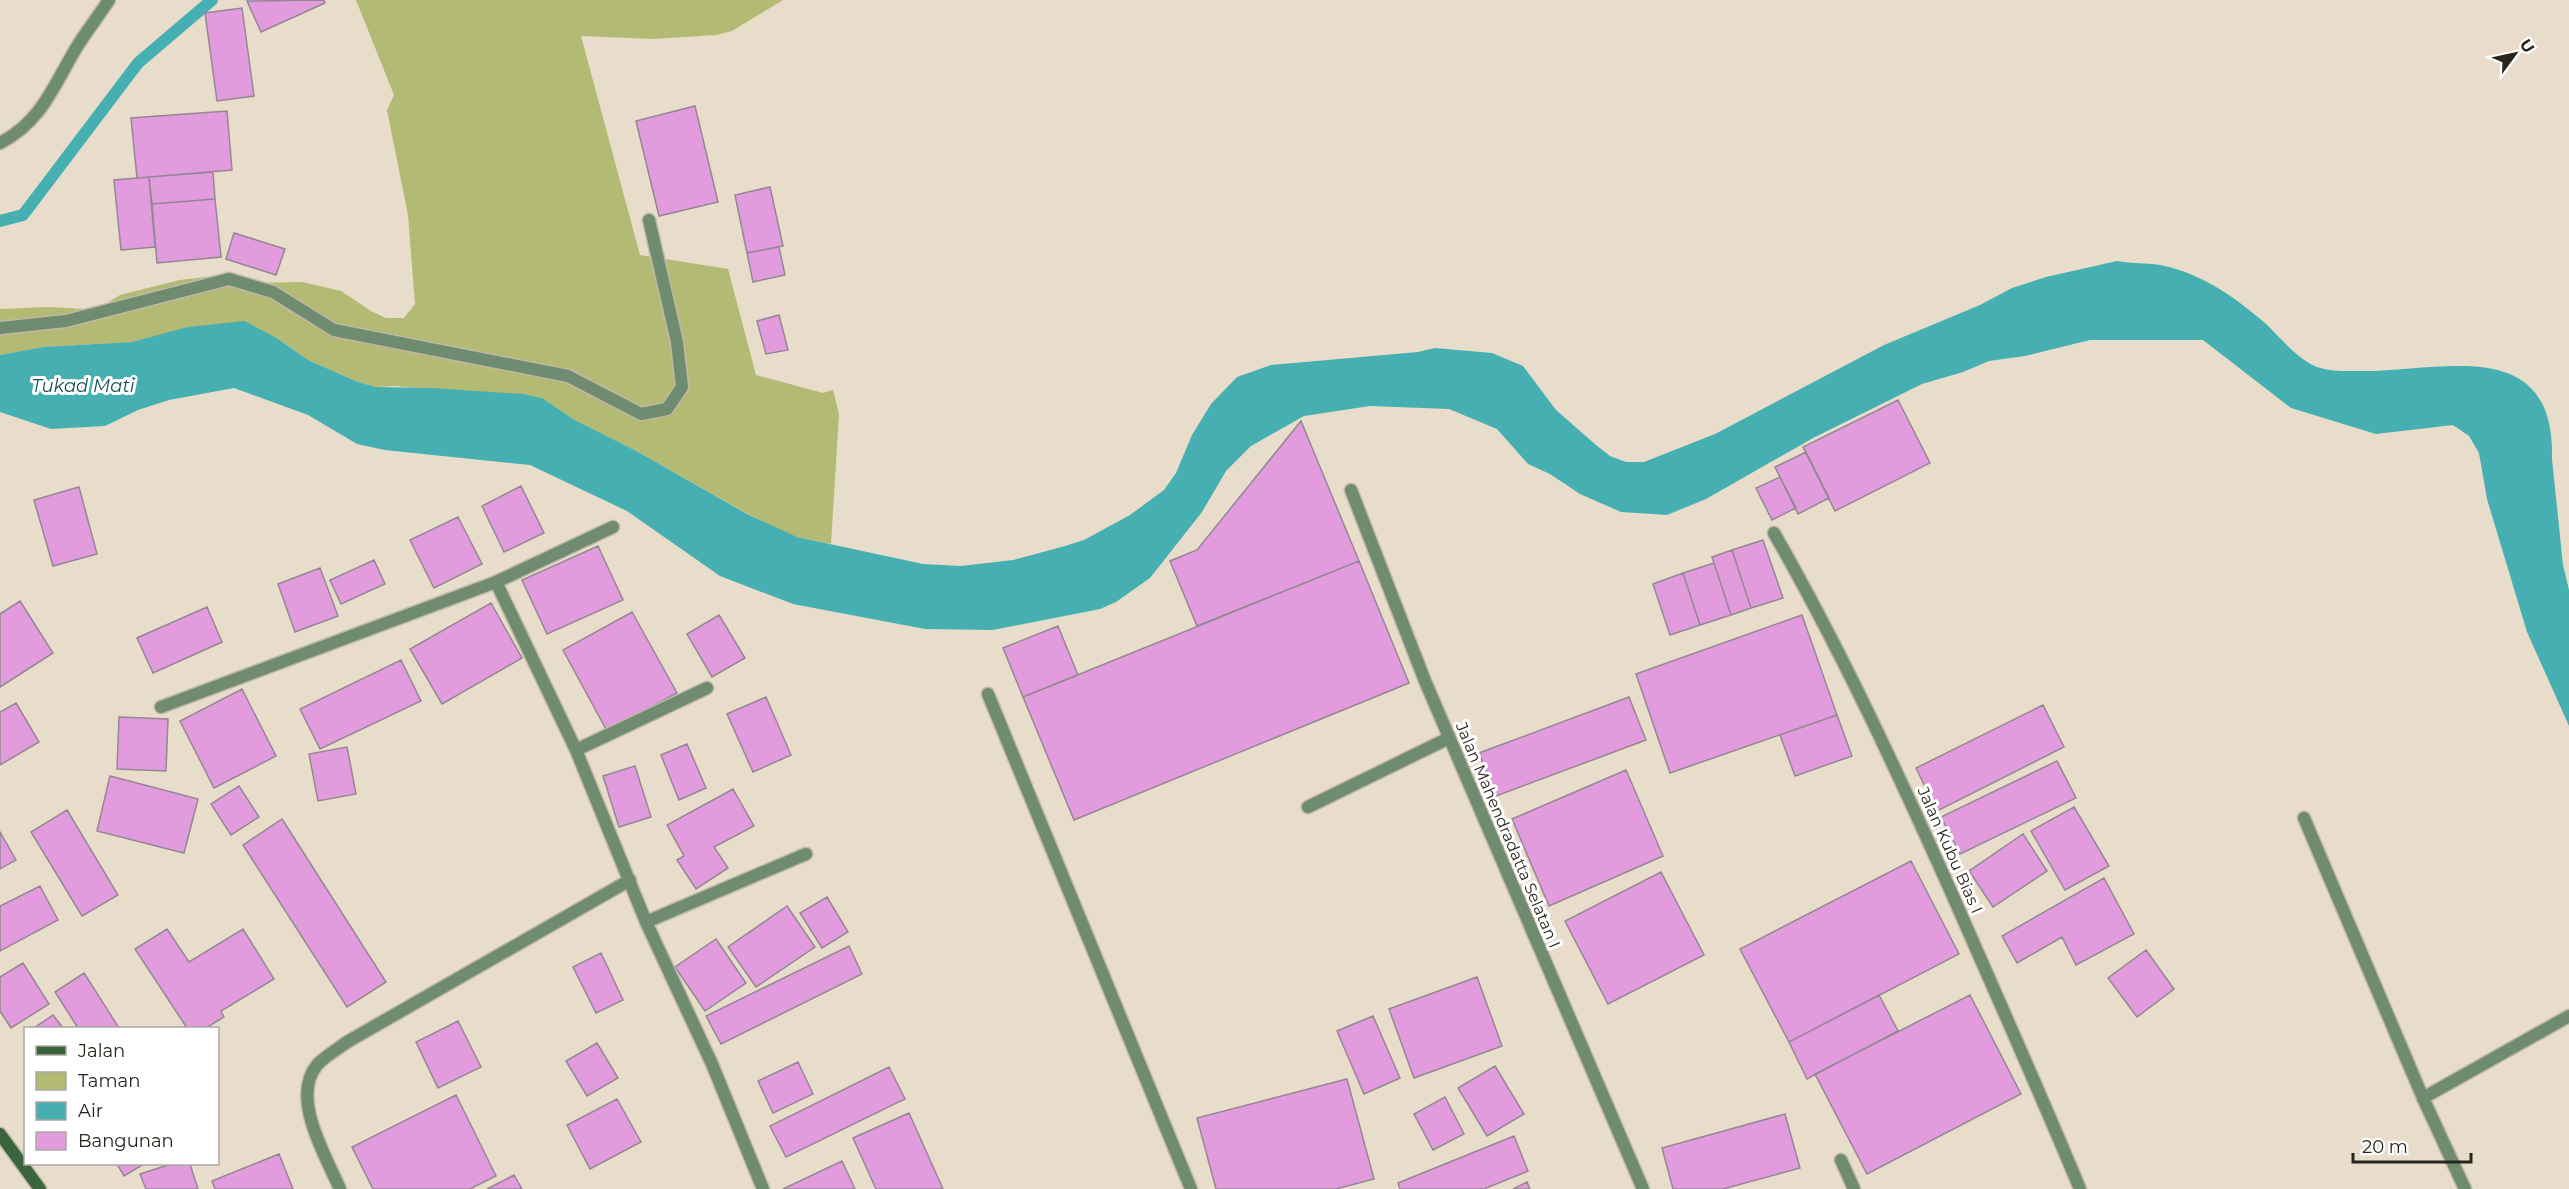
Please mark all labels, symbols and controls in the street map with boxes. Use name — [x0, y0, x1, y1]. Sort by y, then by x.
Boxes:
north arrow — [2485, 24, 2545, 84]
text: U — [2516, 36, 2539, 57]
water label: Tukad Mati — [31, 375, 135, 397]
street label: Jalan Mahendradatta Selatan I — [1451, 718, 1564, 951]
street label: Jalan Kubu Bias I — [1913, 783, 1986, 916]
legend — [24, 1027, 219, 1165]
text: Jalan — [77, 1040, 125, 1062]
text: Taman — [78, 1070, 140, 1092]
text: Air — [78, 1100, 103, 1122]
scale bar — [2353, 1126, 2472, 1164]
text: Bangunan — [78, 1130, 174, 1152]
text: 20 m — [2362, 1136, 2408, 1158]

